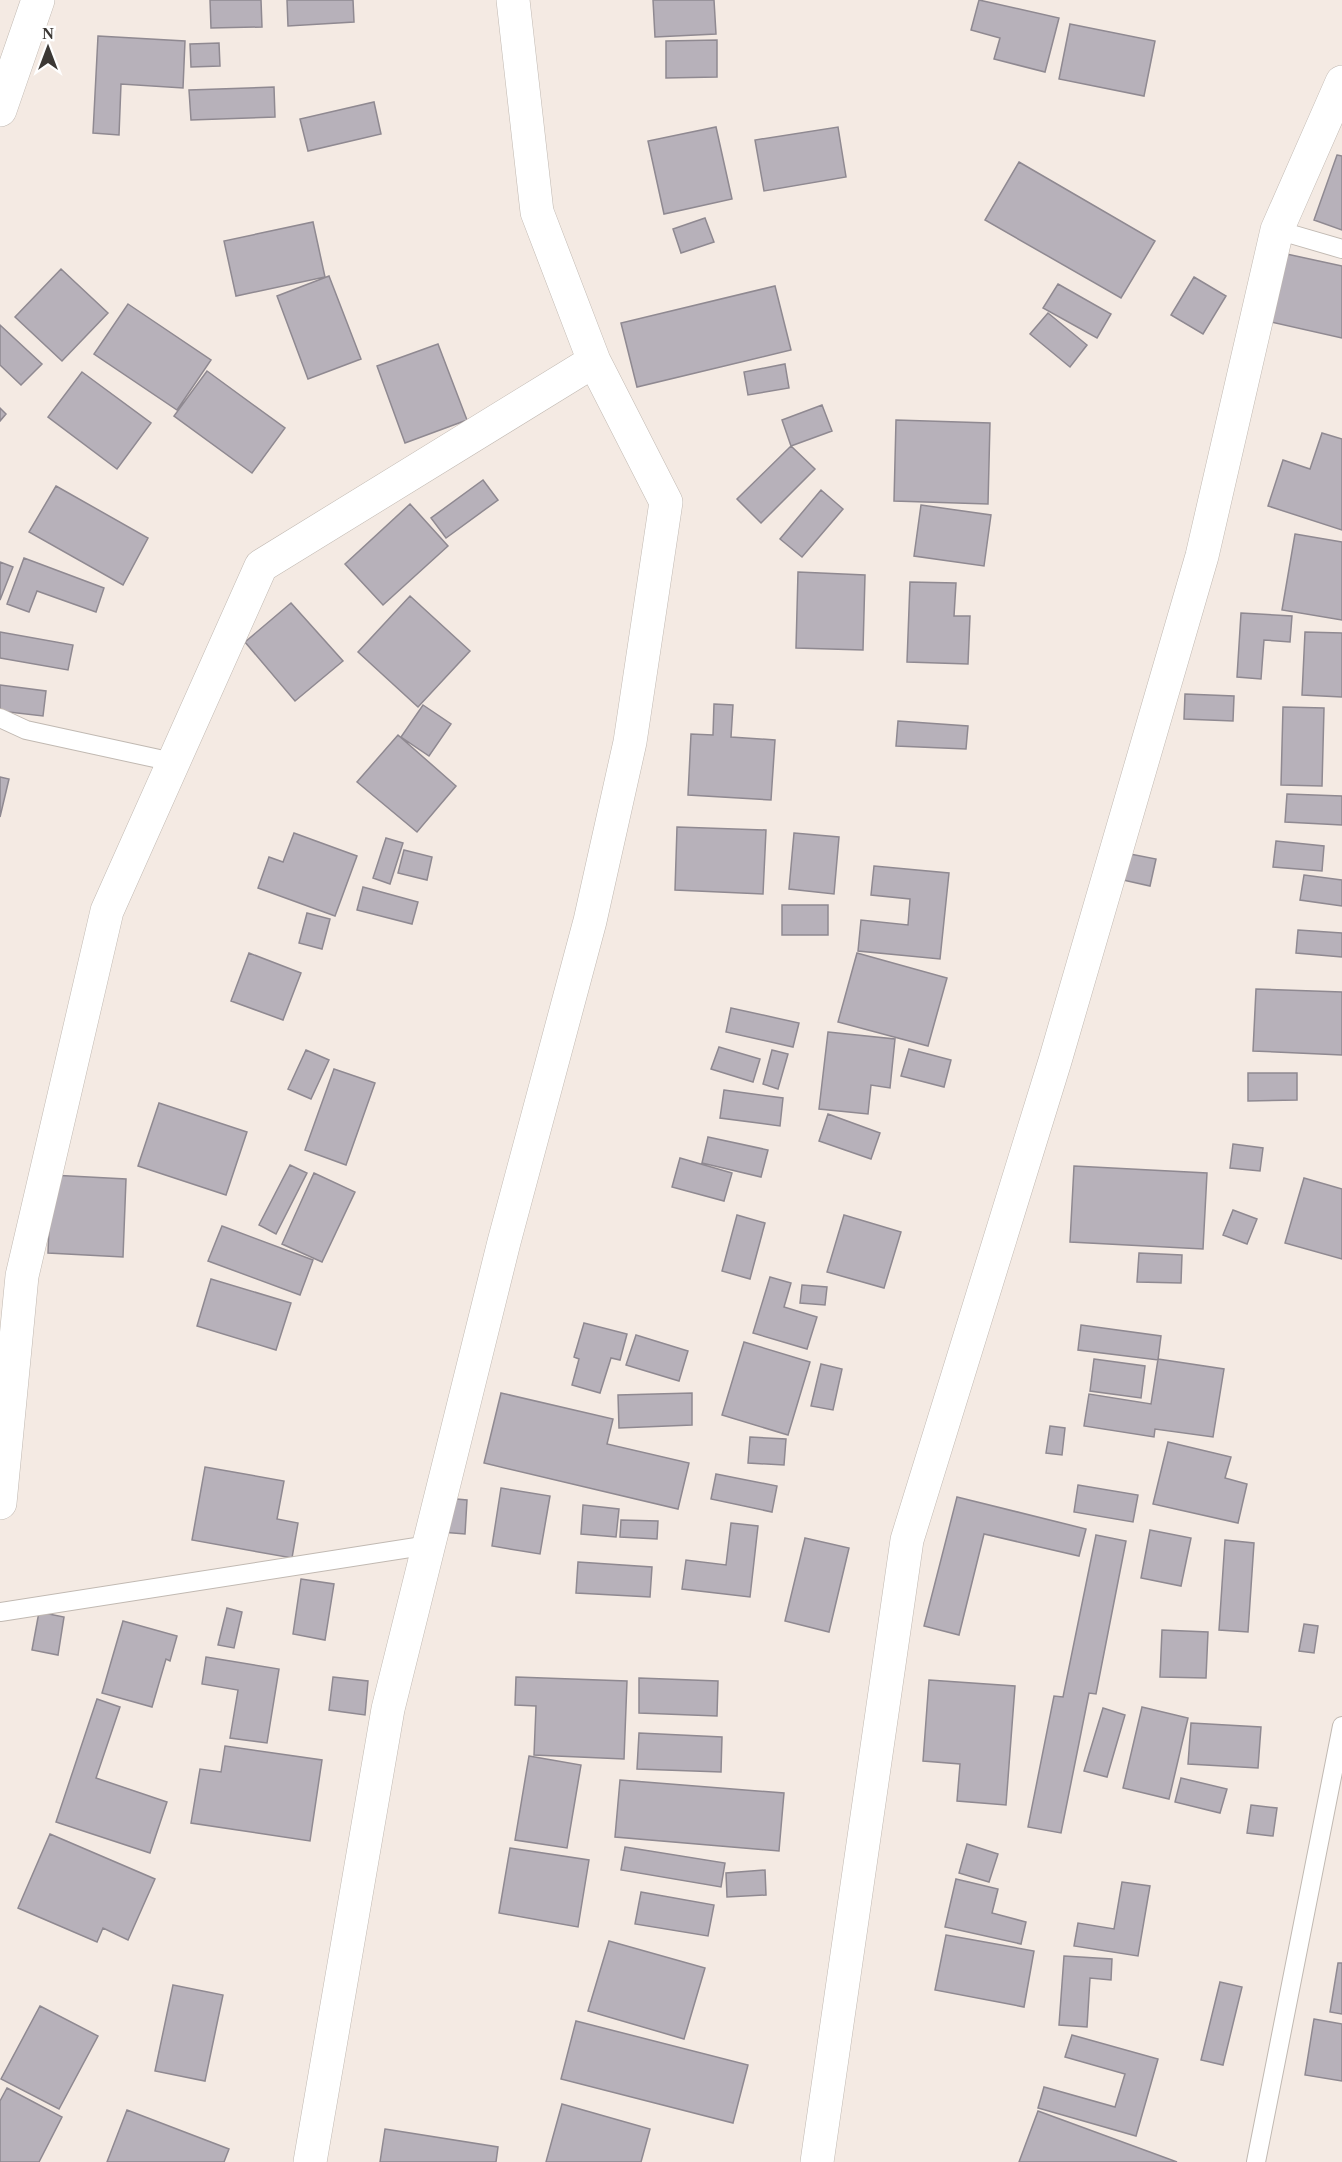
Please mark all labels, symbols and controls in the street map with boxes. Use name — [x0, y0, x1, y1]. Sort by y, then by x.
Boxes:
north arrow — [18, 18, 78, 78]
text: N — [42, 25, 54, 42]

